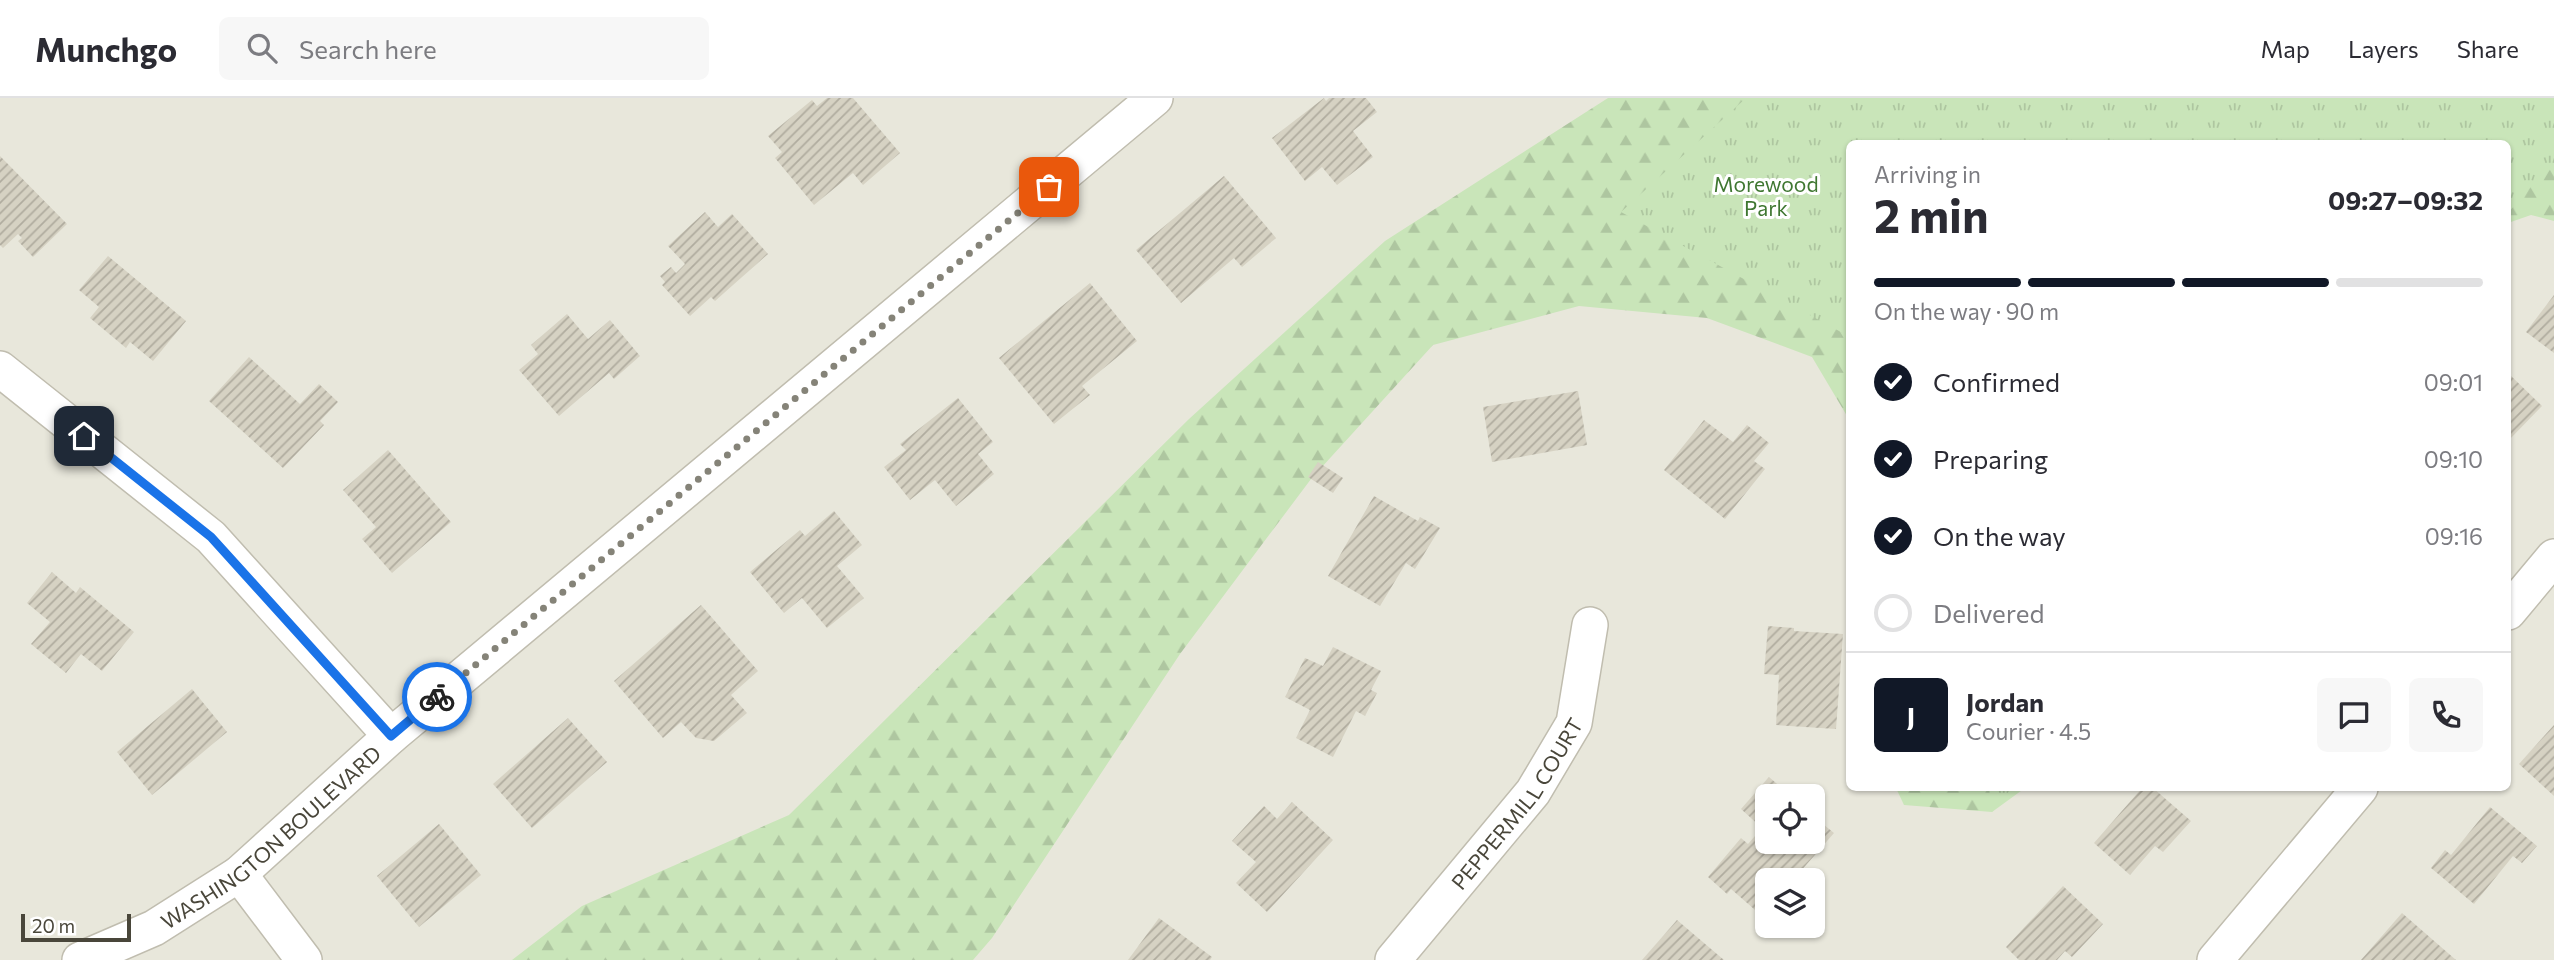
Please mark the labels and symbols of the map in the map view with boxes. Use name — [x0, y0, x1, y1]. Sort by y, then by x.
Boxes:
pin — [1019, 157, 1079, 217]
park label: Morewood Park — [1713, 171, 1819, 220]
pin — [54, 406, 114, 466]
courier — [402, 662, 472, 732]
street label: PEPPERMILL COURT — [1445, 713, 1587, 894]
street label: WASHINGTON BOULEVARD — [156, 740, 385, 933]
scale bar — [21, 911, 131, 943]

